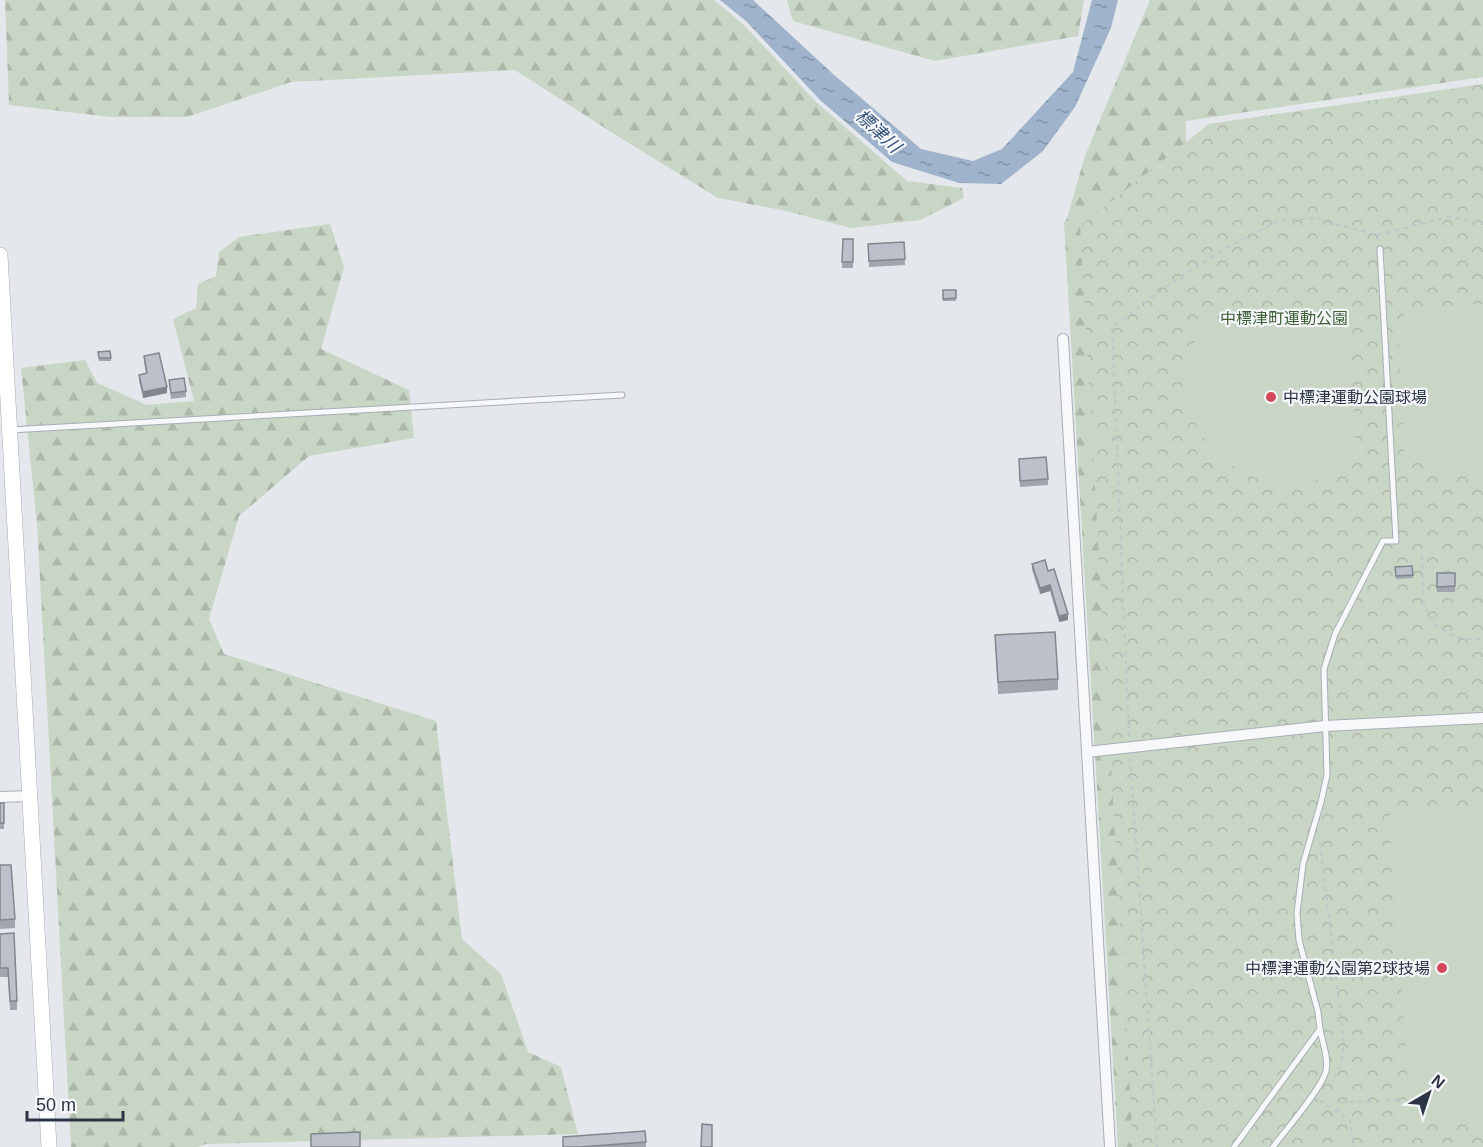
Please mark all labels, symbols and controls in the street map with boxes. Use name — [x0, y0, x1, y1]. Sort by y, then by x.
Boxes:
water label: 標津川 — [851, 105, 906, 158]
park label: 中標津町運動公園 — [1220, 310, 1348, 327]
place label: 中標津運動公園球場 — [1283, 389, 1427, 406]
marker: 中標津運動公園球場 — [1264, 390, 1278, 404]
place label: 中標津運動公園第2球技場 — [1245, 960, 1430, 977]
marker: 中標津運動公園第2球技場 — [1435, 961, 1449, 975]
north arrow — [1399, 1063, 1459, 1123]
text: N — [1428, 1071, 1448, 1092]
scale bar — [27, 1084, 123, 1122]
text: 50 m — [36, 1095, 76, 1115]

